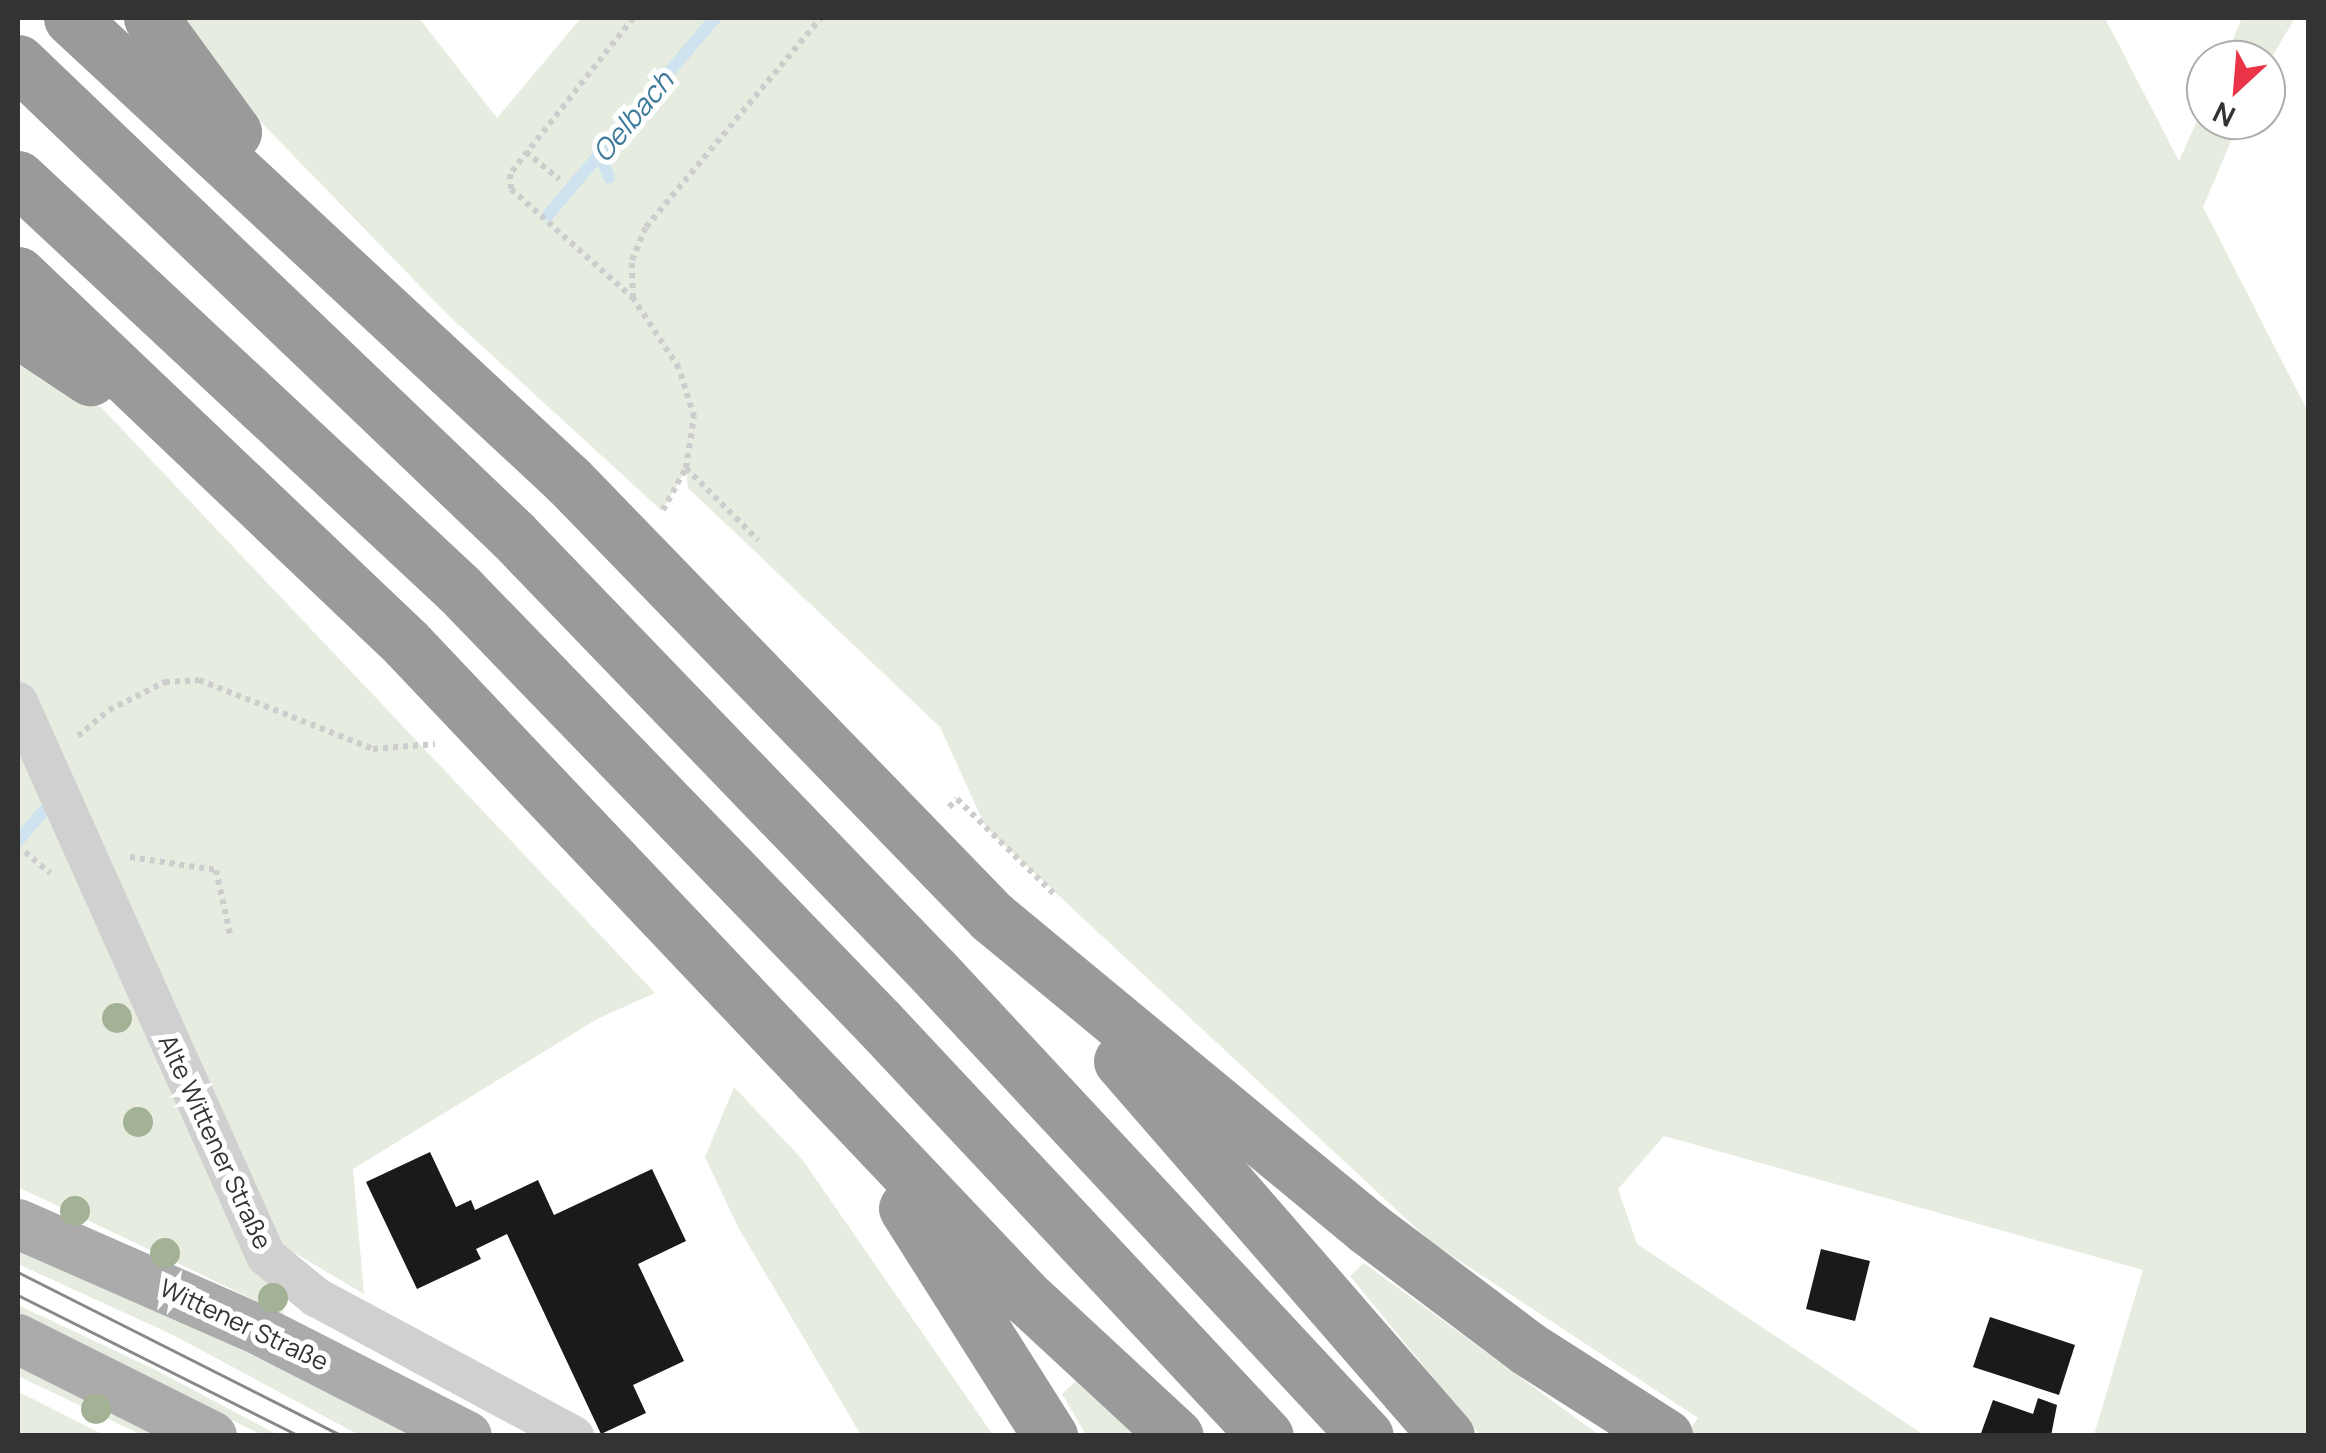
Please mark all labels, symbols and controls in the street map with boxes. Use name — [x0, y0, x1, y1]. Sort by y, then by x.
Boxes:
north arrow — [2186, 40, 2286, 140]
water label: Oelbach — [585, 64, 679, 168]
text: N — [2206, 94, 2241, 137]
street label: Alte Wittener Straße — [152, 1030, 278, 1254]
street label: Wittener Straße — [155, 1273, 333, 1377]

